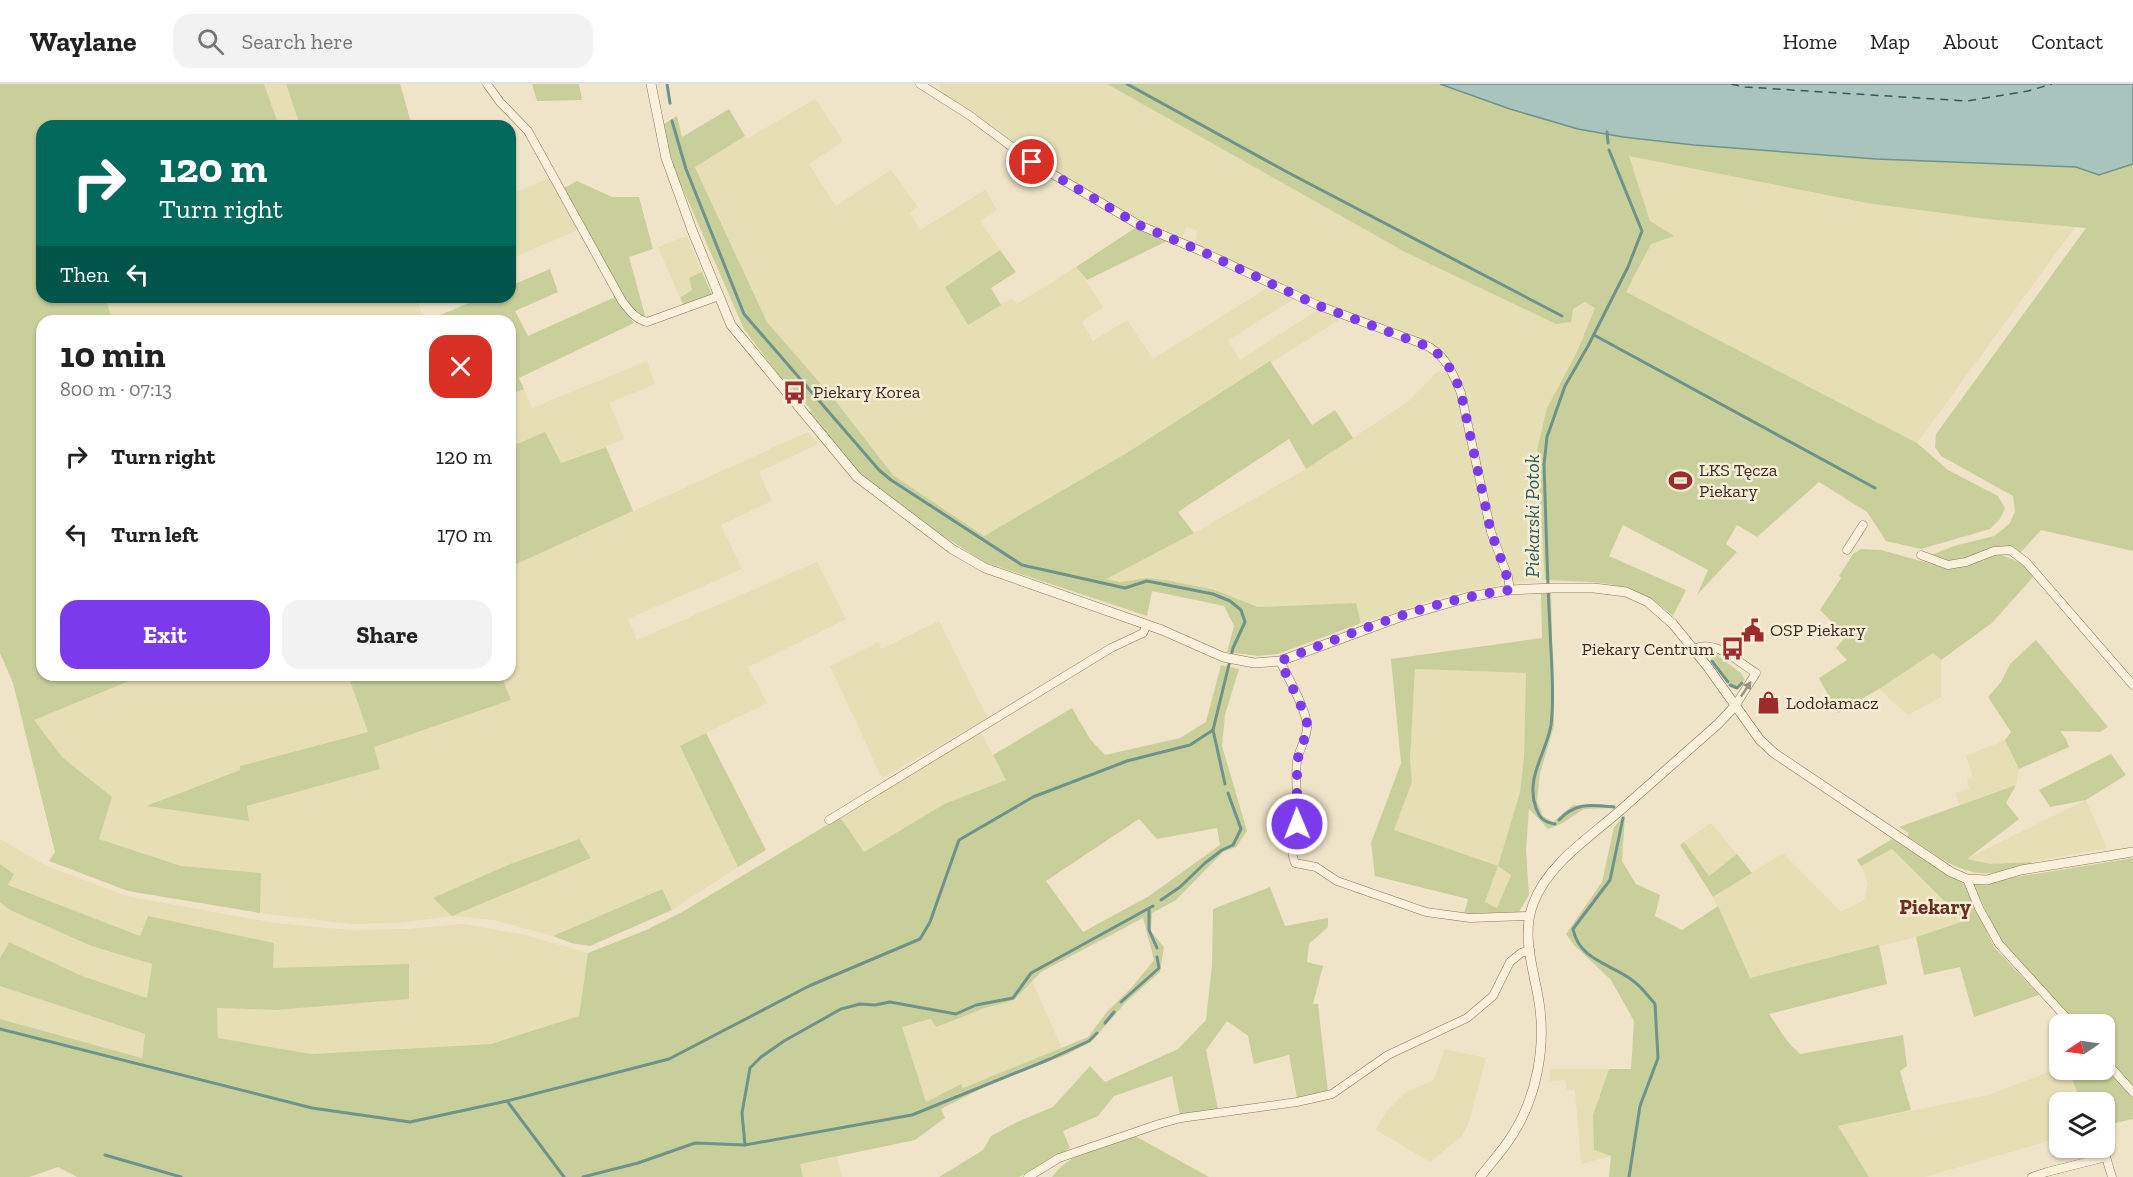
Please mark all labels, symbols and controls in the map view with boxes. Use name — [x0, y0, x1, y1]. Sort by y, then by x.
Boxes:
search box — [173, 14, 593, 68]
text: Waylane — [30, 25, 137, 58]
icon: search — [194, 25, 227, 58]
text: Search here — [242, 28, 353, 55]
text: Home — [1783, 29, 1837, 54]
text: Map — [1870, 29, 1910, 54]
text: About — [1943, 29, 1998, 54]
text: Contact — [2031, 29, 2103, 54]
pin — [1006, 136, 1057, 187]
text: 120 m — [159, 142, 267, 193]
icon: right — [60, 144, 138, 222]
icon: arrive — [1015, 145, 1048, 178]
text: Turn right — [159, 193, 283, 225]
icon: left — [121, 258, 154, 291]
text: Then — [60, 261, 109, 288]
text: 10 min — [60, 333, 166, 376]
button: close — [429, 335, 492, 398]
text: 800 m · 07:13 — [60, 377, 172, 401]
bus stop icon: Piekary Korea — [782, 379, 808, 405]
place label: Piekary Korea — [813, 381, 921, 403]
icon: right — [60, 440, 93, 473]
text: Turn right — [111, 443, 215, 470]
text: 120 m — [436, 443, 492, 470]
water label: Piekarski Potok — [1520, 454, 1544, 578]
place label: LKS Tęcza Piekary — [1699, 459, 1778, 502]
sports icon: LKS Tęcza Piekary — [1668, 467, 1694, 493]
icon: left — [60, 518, 93, 551]
text: Turn left — [111, 521, 198, 548]
text: 170 m — [437, 521, 492, 548]
button: Exit — [60, 600, 270, 669]
button: Share — [282, 600, 492, 669]
public building icon: OSP Piekary — [1739, 617, 1765, 643]
place label: OSP Piekary — [1770, 619, 1866, 641]
bus stop icon: Piekary Centrum — [1719, 636, 1745, 662]
place label: Piekary Centrum — [1581, 638, 1714, 660]
one-way arrow — [1740, 681, 1751, 698]
shop icon: Lodołamacz — [1755, 690, 1781, 716]
place label: Lodołamacz — [1786, 692, 1879, 714]
position arrow — [1265, 792, 1329, 856]
district label: Piekary — [1899, 894, 1971, 919]
north arrow — [2049, 1014, 2115, 1080]
map controls — [2049, 1014, 2115, 1158]
button: layers — [2049, 1092, 2115, 1158]

